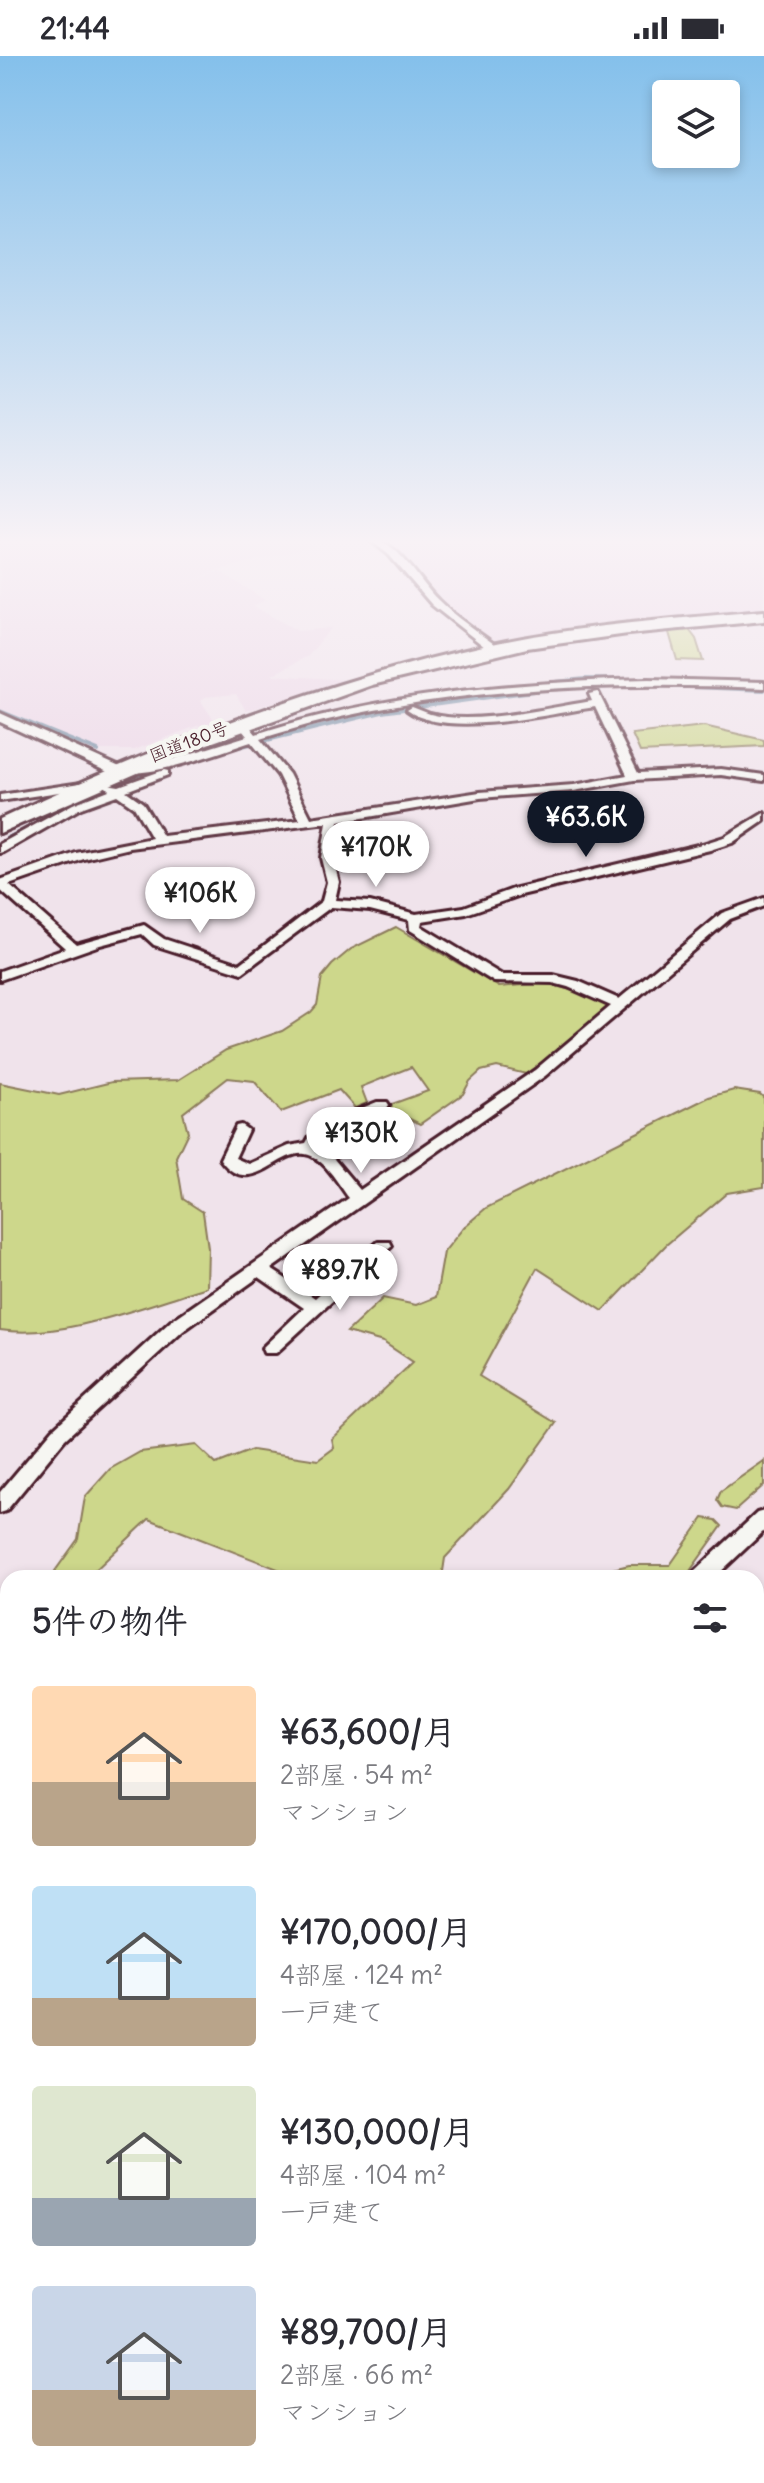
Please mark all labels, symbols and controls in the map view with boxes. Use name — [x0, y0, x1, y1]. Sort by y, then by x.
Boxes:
text: 21:44 — [40, 9, 110, 47]
map controls — [652, 80, 740, 168]
button: layers — [652, 80, 740, 168]
street label: 国道180号 — [146, 716, 232, 767]
pin: ¥63.6K — [521, 791, 651, 859]
text: ¥63.6K — [545, 800, 627, 833]
pin: ¥170K — [320, 821, 432, 889]
text: ¥170K — [340, 830, 412, 863]
pin: ¥106K — [144, 867, 256, 935]
text: ¥106K — [163, 876, 237, 909]
pin: ¥130K — [305, 1107, 417, 1175]
text: ¥130K — [324, 1116, 398, 1149]
pin: ¥89.7K — [275, 1244, 405, 1312]
text: ¥89.7K — [301, 1253, 379, 1286]
icon: filters — [688, 1596, 732, 1640]
text: 5件の物件 — [32, 1599, 188, 1642]
text: ¥63,600/月 — [280, 1710, 456, 1753]
icon: home — [96, 1718, 192, 1814]
text: 2部屋 · 54 m² — [280, 1758, 433, 1791]
text: マンション — [280, 1795, 409, 1828]
text: ¥170,000/月 — [280, 1910, 473, 1953]
icon: home — [96, 1918, 192, 2014]
text: 4部屋 · 124 m² — [280, 1958, 443, 1991]
text: 一戸建て — [280, 1995, 384, 2028]
text: ¥130,000/月 — [280, 2110, 475, 2153]
icon: home — [96, 2118, 192, 2214]
text: 4部屋 · 104 m² — [280, 2158, 446, 2191]
text: 一戸建て — [280, 2195, 384, 2228]
text: ¥89,700/月 — [280, 2310, 453, 2353]
icon: home — [96, 2318, 192, 2414]
text: 2部屋 · 66 m² — [280, 2358, 433, 2391]
text: マンション — [280, 2395, 409, 2428]

